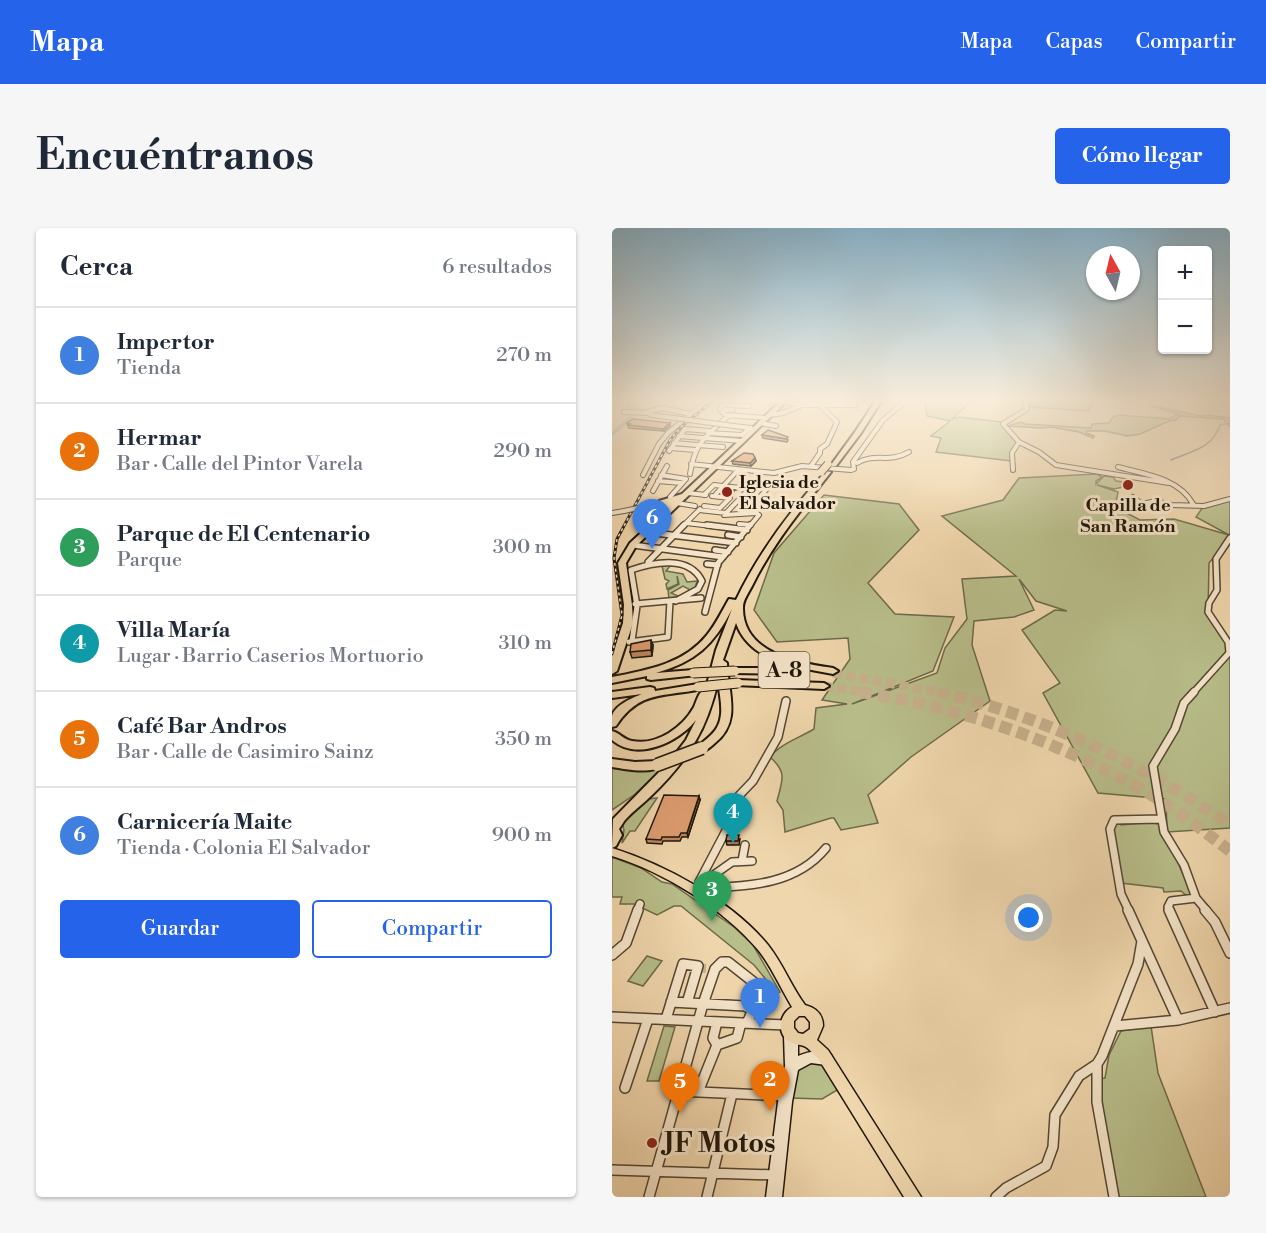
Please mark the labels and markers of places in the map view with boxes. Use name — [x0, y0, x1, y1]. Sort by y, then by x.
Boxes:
place label: Iglesia de El Salvador — [739, 471, 836, 515]
marker: Capilla de San Ramón — [1121, 478, 1135, 492]
marker: Iglesia de El Salvador — [720, 485, 734, 499]
place label: Capilla de San Ramón — [1080, 494, 1176, 538]
pin: 6 — [632, 500, 672, 549]
pin: 4 — [714, 794, 752, 843]
pin: 3 — [692, 872, 732, 921]
pin: 1 — [740, 978, 780, 1028]
pin: 2 — [750, 1062, 790, 1111]
pin: 5 — [660, 1064, 700, 1113]
place label: JF Motos — [660, 1127, 776, 1161]
marker: JF Motos — [645, 1136, 659, 1150]

